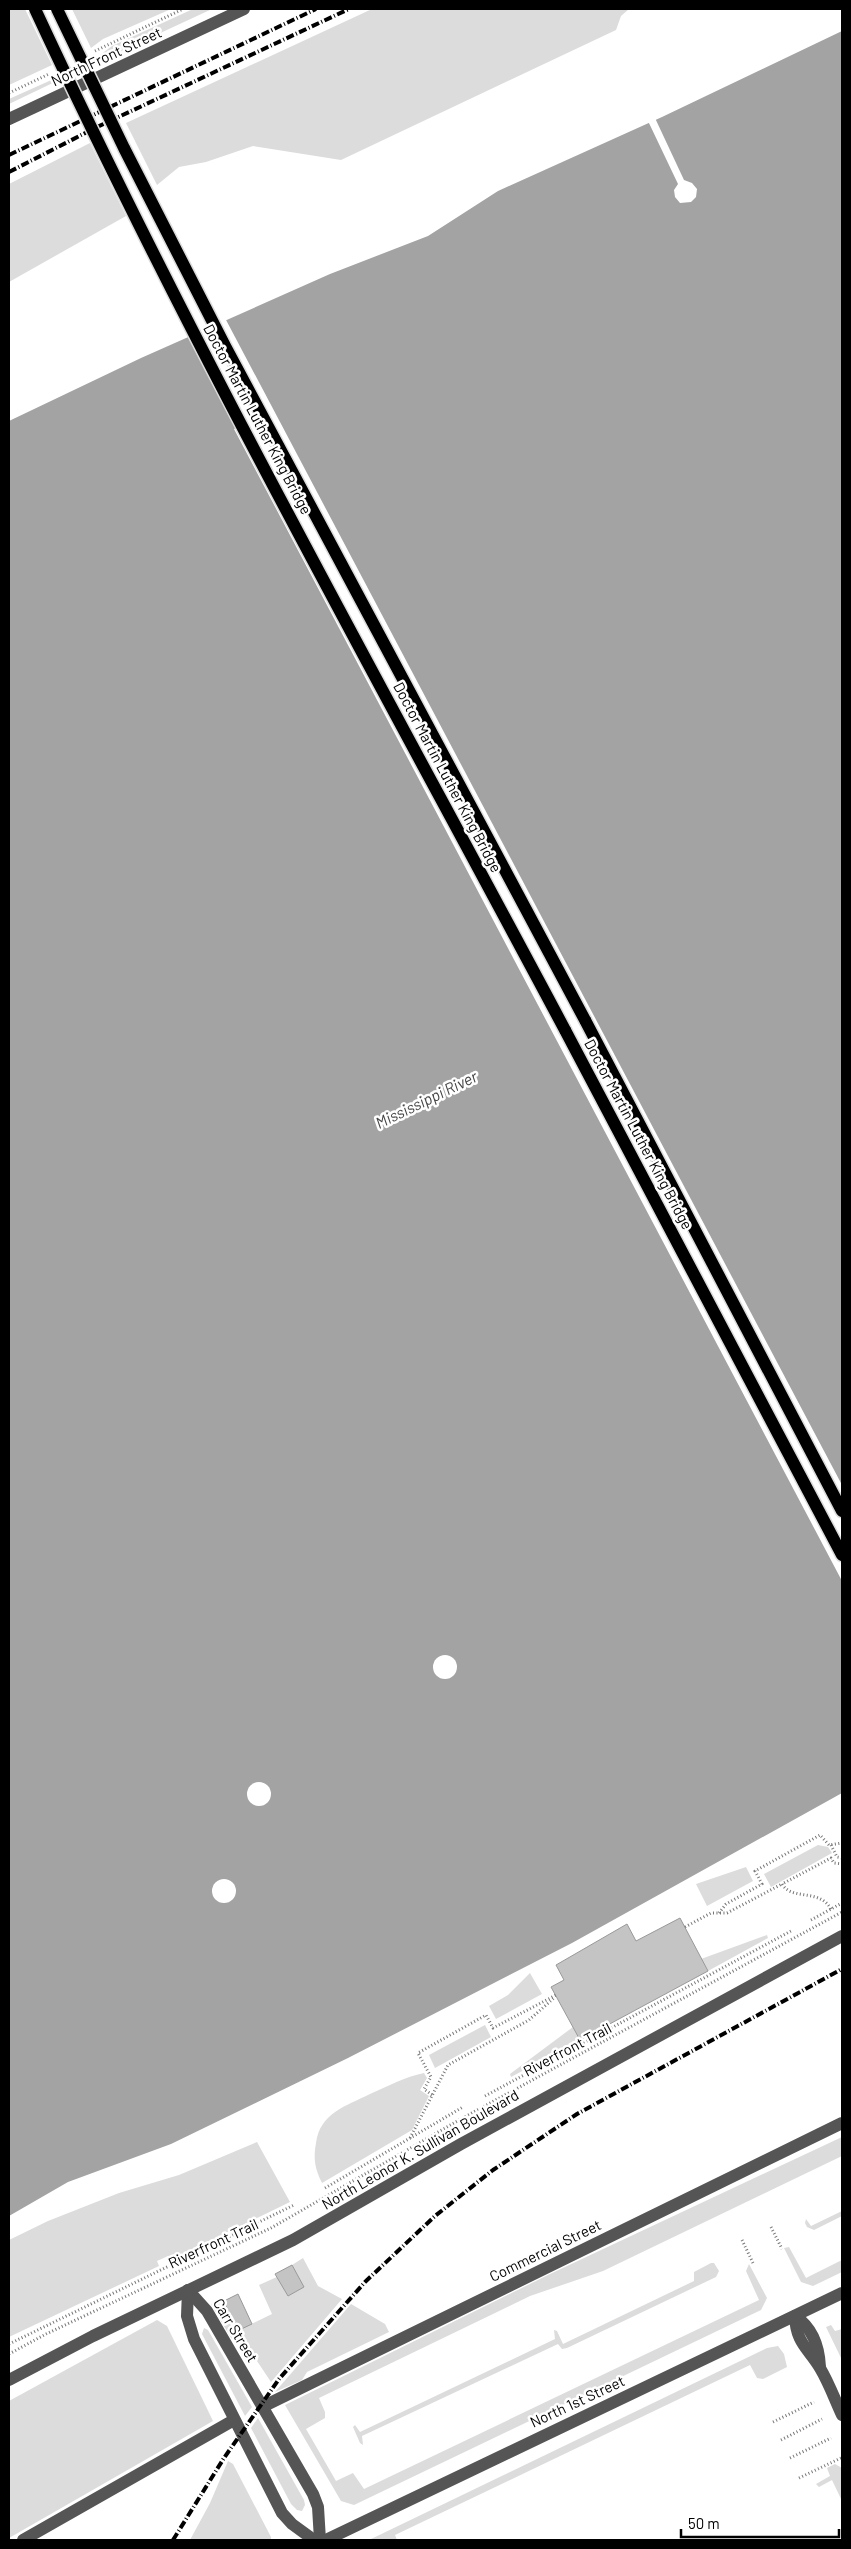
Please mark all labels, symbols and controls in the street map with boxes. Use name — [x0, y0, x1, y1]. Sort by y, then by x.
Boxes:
street label: North Front Street — [48, 22, 164, 90]
street label: Doctor Martin Luther King Bridge — [200, 321, 316, 517]
street label: Doctor Martin Luther King Bridge — [390, 679, 506, 875]
street label: Doctor Martin Luther King Bridge — [581, 1036, 697, 1232]
water label: Mississippi River — [372, 1066, 481, 1132]
street label: Riverfront Trail — [520, 2018, 614, 2080]
street label: North Leonor K. Sullivan Boulevard — [318, 2085, 522, 2213]
street label: Riverfront Trail — [165, 2214, 261, 2272]
street label: Commercial Street — [486, 2215, 604, 2285]
street label: Carr Street — [210, 2295, 262, 2365]
street label: North 1st Street — [527, 2371, 627, 2431]
scale bar — [681, 2506, 838, 2538]
text: 50 m — [688, 2514, 720, 2532]

